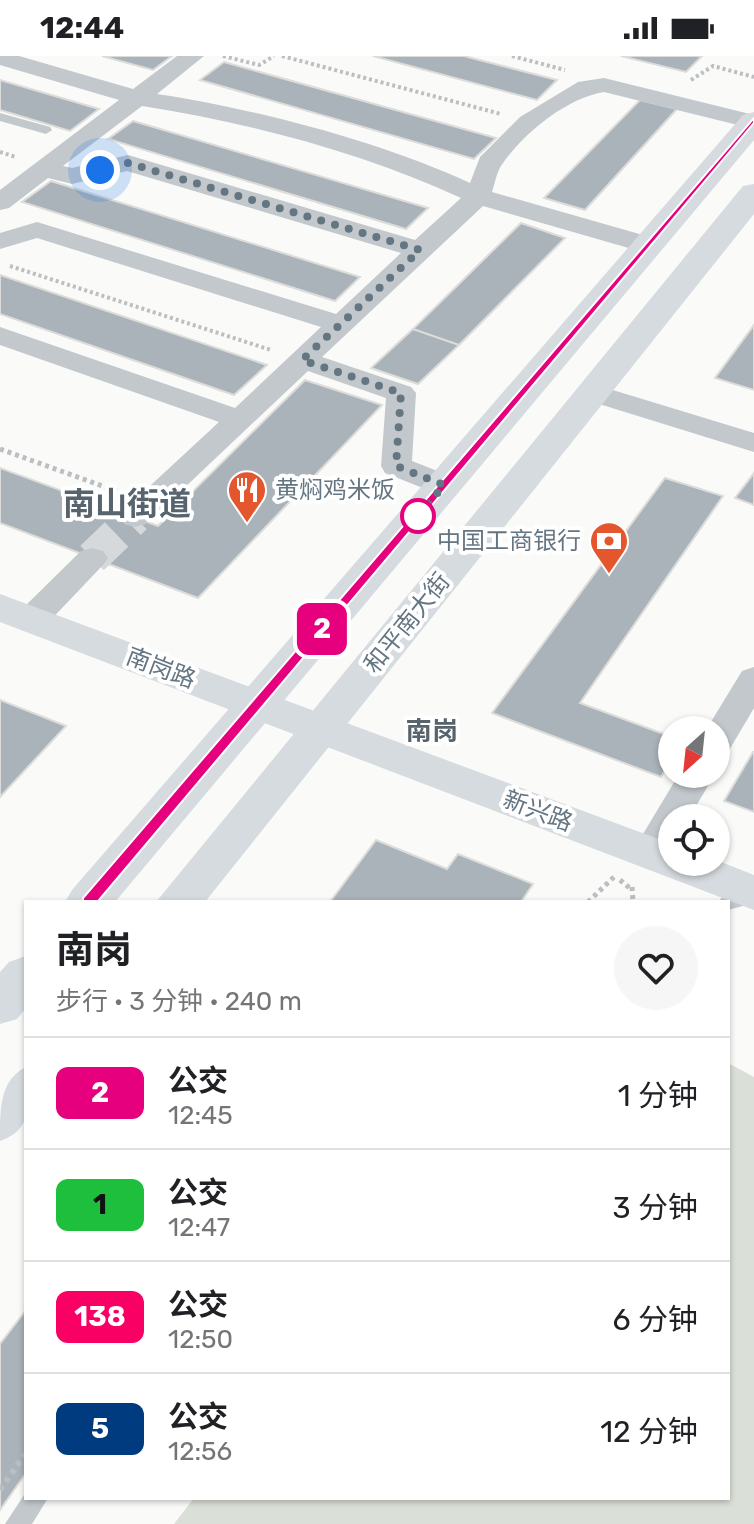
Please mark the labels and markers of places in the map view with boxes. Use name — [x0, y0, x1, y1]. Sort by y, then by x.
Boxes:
restaurant icon: 黄焖鸡米饭 — [226, 469, 268, 524]
place label: 黄焖鸡米饭 — [275, 476, 395, 504]
unlabelled marker — [401, 499, 435, 533]
bank icon: 中国工商银行 — [588, 520, 630, 575]
place label: 中国工商银行 — [437, 527, 581, 555]

